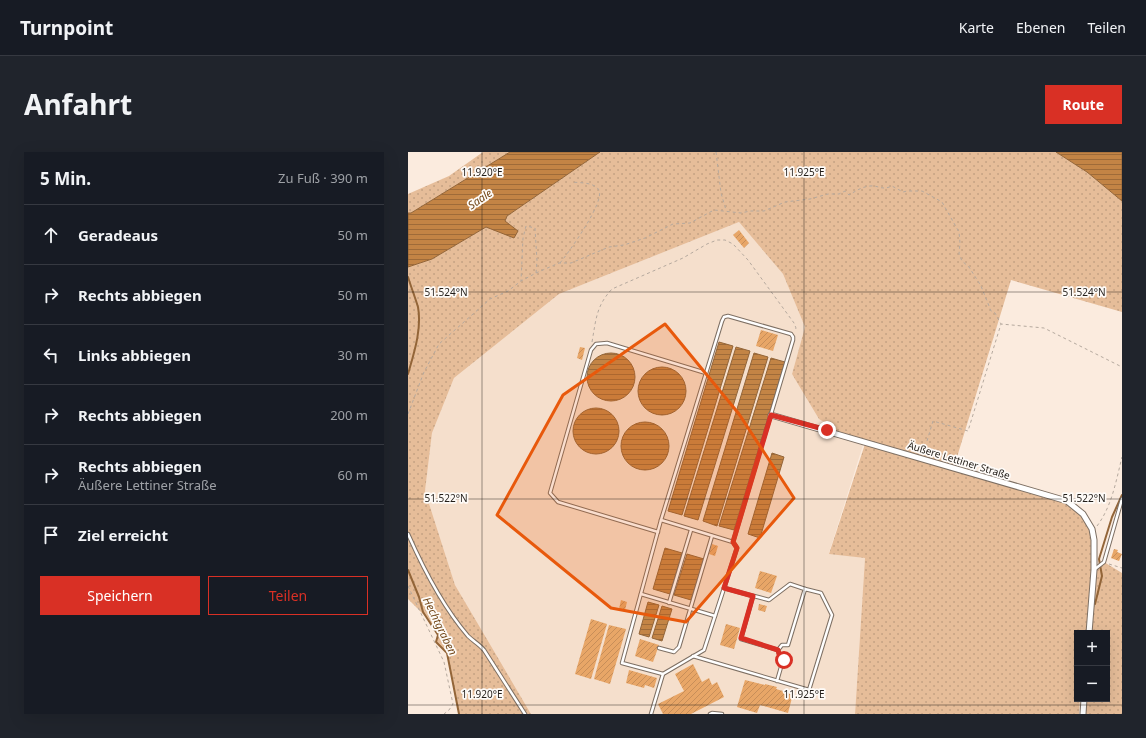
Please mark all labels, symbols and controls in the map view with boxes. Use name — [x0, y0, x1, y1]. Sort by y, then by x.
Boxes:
text: Turnpoint — [20, 15, 113, 41]
text: Karte — [959, 18, 994, 37]
text: Ebenen — [1016, 18, 1066, 37]
text: Teilen — [1088, 18, 1126, 37]
text: Anfahrt — [24, 85, 132, 123]
button: Route — [1045, 85, 1122, 124]
text: 11.920°E — [461, 165, 503, 179]
text: 11.925°E — [783, 165, 825, 179]
text: 5 Min. — [40, 167, 91, 190]
text: Zu Fuß · 390 m — [278, 169, 368, 187]
water label: Saale — [465, 185, 495, 212]
icon: ahead — [40, 224, 62, 246]
text: Geradeaus — [78, 225, 158, 245]
text: 50 m — [338, 226, 368, 244]
icon: right — [40, 284, 62, 306]
text: Rechts abbiegen — [78, 285, 202, 305]
text: 51.524°N — [424, 285, 468, 299]
text: 51.524°N — [1062, 285, 1106, 299]
text: 50 m — [338, 286, 368, 304]
icon: left — [40, 344, 62, 366]
text: Links abbiegen — [78, 345, 191, 365]
text: 30 m — [338, 346, 368, 364]
icon: right — [40, 404, 62, 426]
text: Rechts abbiegen — [78, 405, 202, 425]
text: 200 m — [330, 406, 368, 424]
route end — [818, 421, 836, 439]
street label: Äußere Lettiner Straße — [906, 438, 1012, 482]
text: Rechts abbiegen — [78, 456, 202, 476]
icon: right — [40, 464, 62, 486]
text: 60 m — [338, 466, 368, 484]
text: Äußere Lettiner Straße — [78, 476, 216, 494]
text: 51.522°N — [424, 491, 468, 505]
text: 51.522°N — [1062, 491, 1106, 505]
icon: arrive — [40, 524, 62, 546]
text: Ziel erreicht — [78, 525, 168, 545]
button: Speichern — [40, 576, 200, 615]
button: Teilen — [208, 576, 368, 615]
water label: Hechtgraben — [420, 594, 461, 657]
map controls — [1074, 630, 1110, 702]
button: + — [1074, 630, 1110, 666]
route start — [775, 651, 793, 669]
button: − — [1074, 666, 1110, 702]
text: 11.920°E — [461, 687, 503, 701]
text: 11.925°E — [783, 687, 825, 701]

